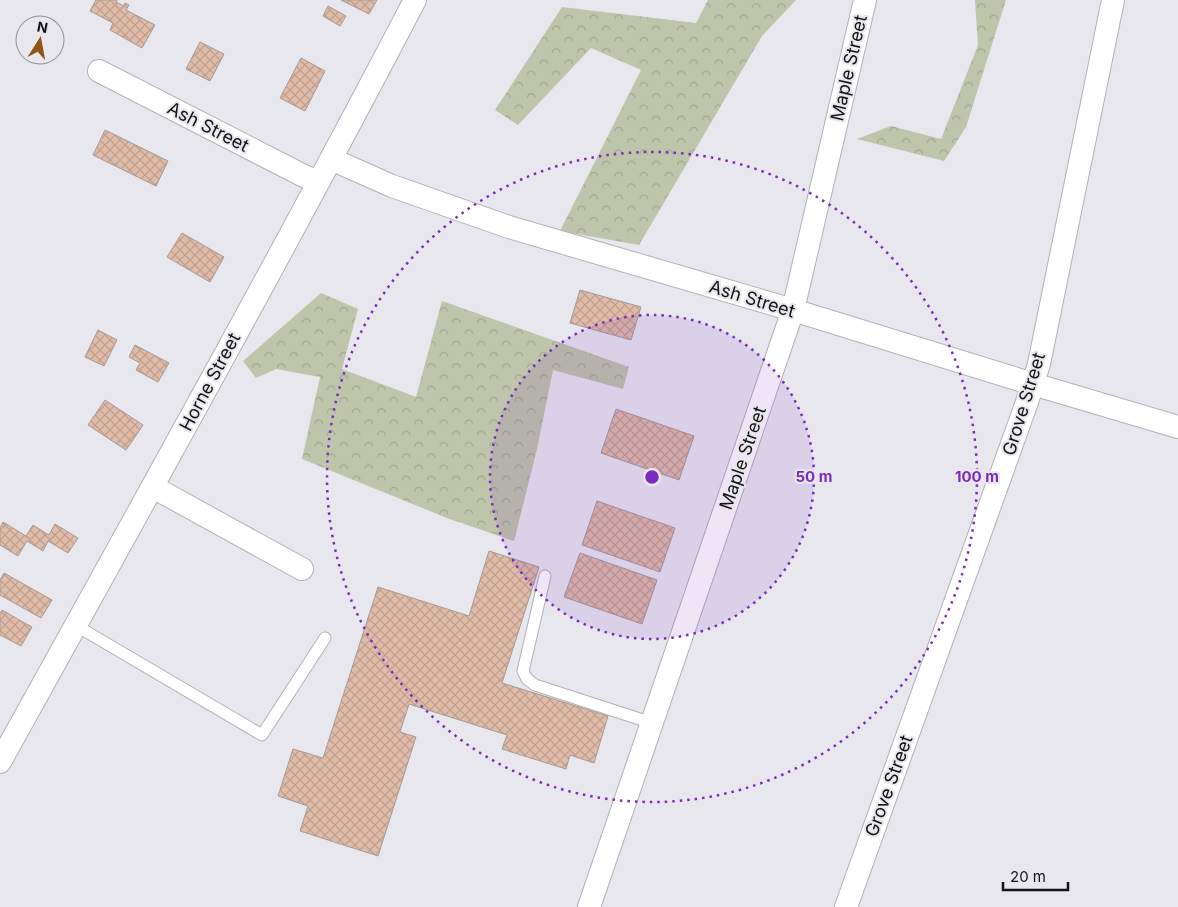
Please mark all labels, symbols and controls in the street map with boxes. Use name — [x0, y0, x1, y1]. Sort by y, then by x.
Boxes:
street label: Maple Street — [826, 13, 871, 123]
north arrow — [15, 15, 65, 65]
text: N — [36, 17, 49, 36]
street label: Ash Street — [164, 97, 252, 156]
street label: Ash Street — [707, 276, 798, 322]
street label: Horne Street — [175, 329, 244, 434]
street label: Grove Street — [998, 350, 1049, 458]
street label: Maple Street — [715, 403, 770, 512]
text: 50 m — [796, 467, 832, 486]
text: 100 m — [955, 467, 999, 486]
centre of rings — [643, 468, 661, 486]
street label: Grove Street — [860, 732, 917, 839]
scale bar — [1003, 860, 1068, 892]
text: 20 m — [1010, 867, 1046, 886]

